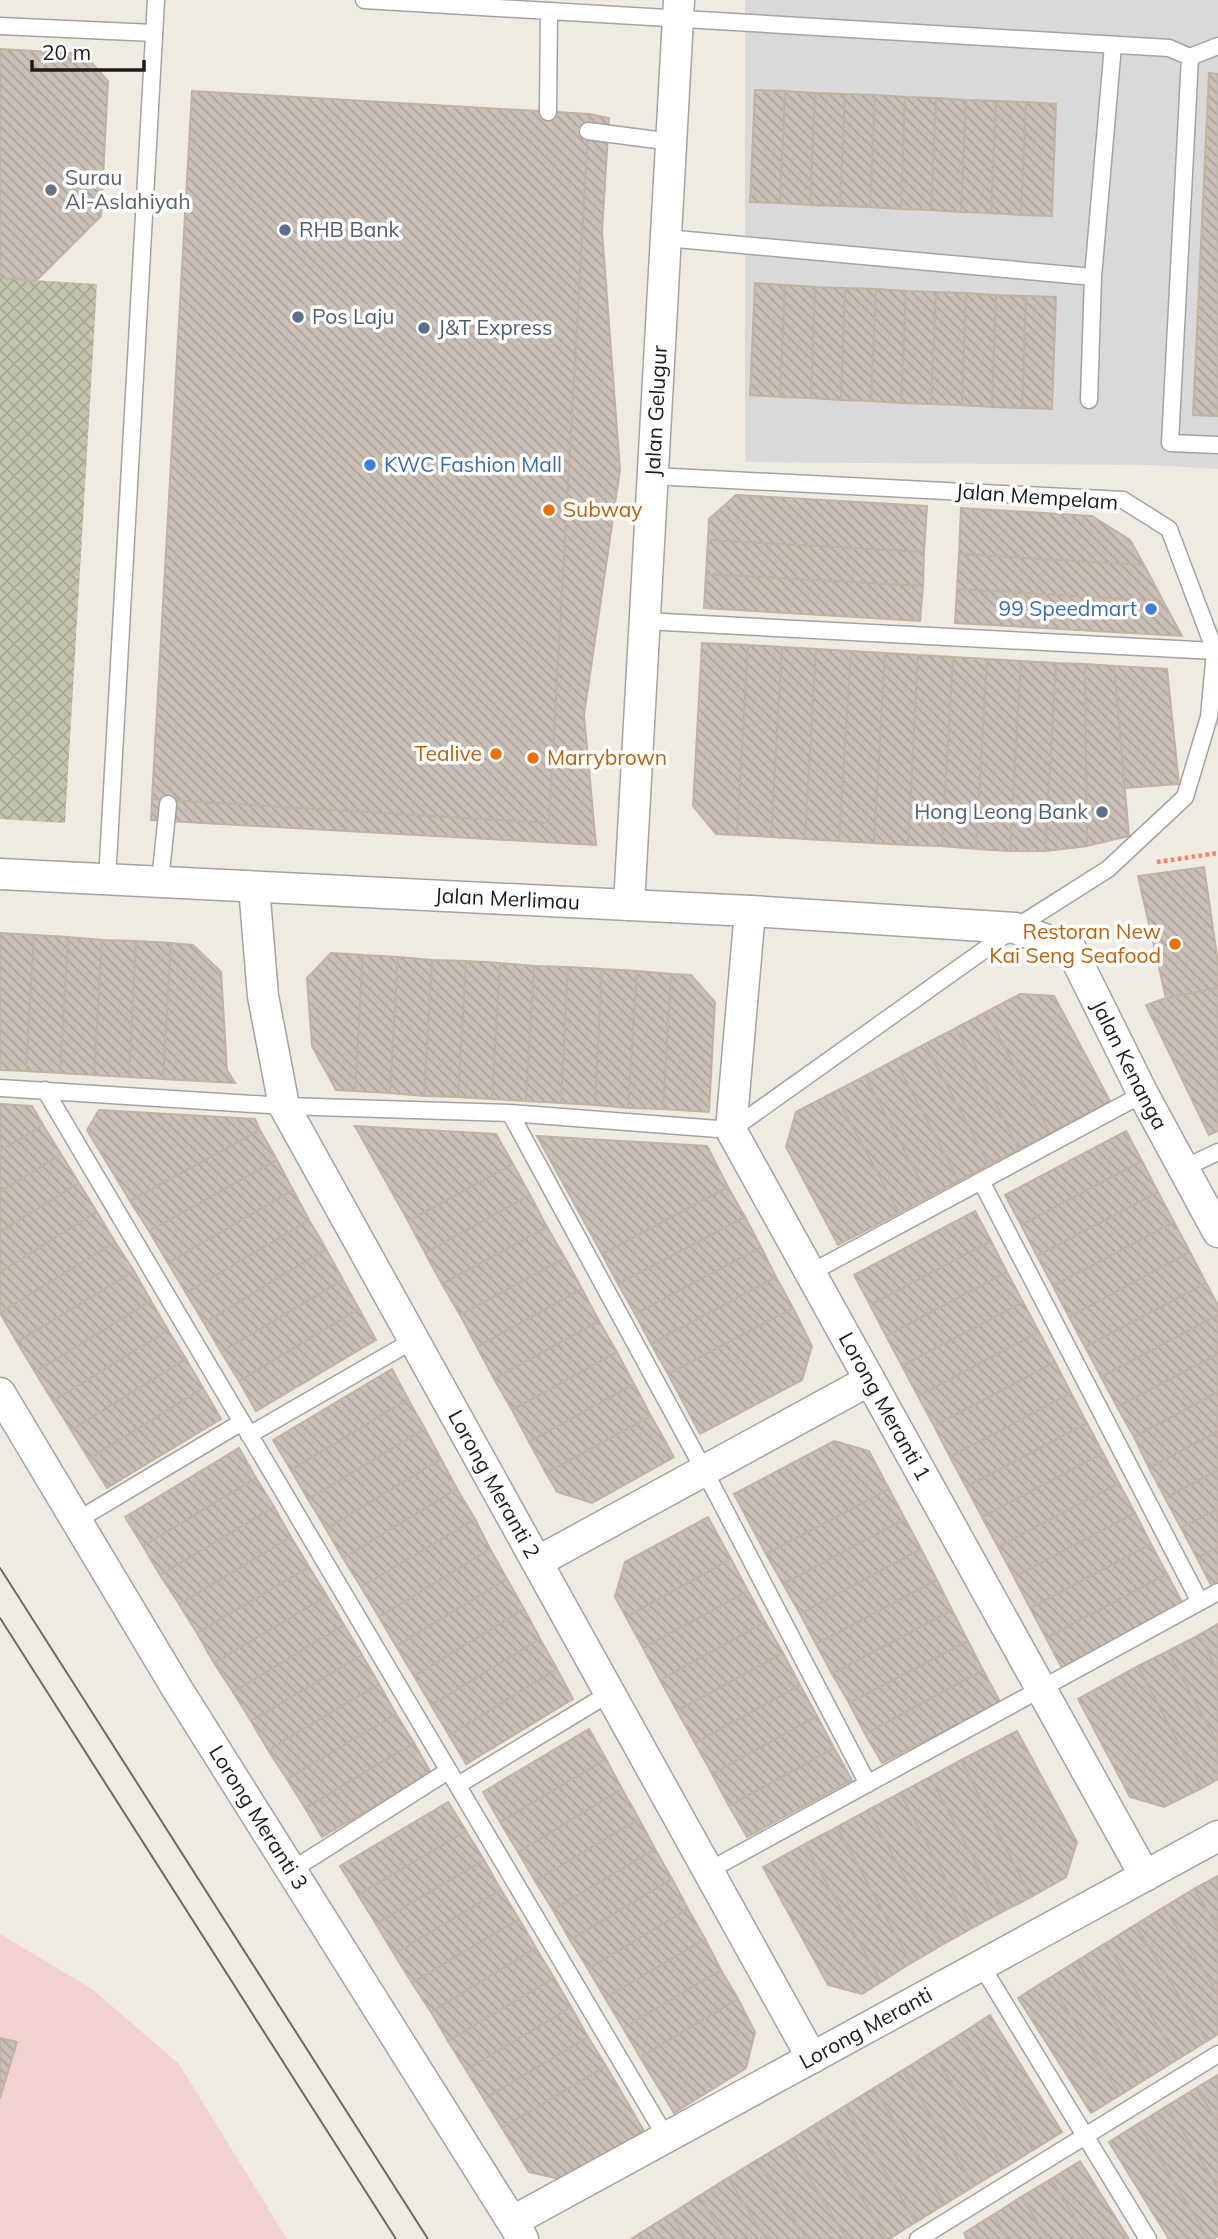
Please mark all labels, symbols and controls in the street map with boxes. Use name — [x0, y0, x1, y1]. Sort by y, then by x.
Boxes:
scale bar — [32, 28, 144, 72]
text: 20 m — [42, 39, 91, 65]
place label: Surau Al-Aslahiyah — [65, 164, 191, 214]
marker: Surau Al-Aslahiyah — [43, 182, 59, 198]
place label: RHB Bank — [299, 216, 400, 242]
marker: RHB Bank — [277, 222, 293, 238]
place label: Pos Laju — [312, 303, 394, 329]
marker: Pos Laju — [290, 309, 306, 325]
place label: J&T Express — [438, 314, 553, 340]
marker: J&T Express — [416, 320, 432, 336]
street label: Jalan Gelugur — [639, 344, 672, 477]
place label: KWC Fashion Mall — [384, 451, 562, 477]
marker: KWC Fashion Mall — [362, 457, 378, 473]
street label: Jalan Mempelam — [955, 477, 1119, 515]
place label: Subway — [563, 496, 642, 522]
marker: Subway — [541, 502, 557, 518]
place label: 99 Speedmart — [999, 595, 1137, 621]
marker: 99 Speedmart — [1143, 601, 1159, 617]
place label: Tealive — [414, 740, 482, 766]
place label: Marrybrown — [547, 744, 667, 770]
marker: Tealive — [488, 746, 504, 762]
marker: Marrybrown — [525, 750, 541, 766]
place label: Hong Leong Bank — [914, 798, 1088, 824]
marker: Hong Leong Bank — [1094, 804, 1110, 820]
street label: Jalan Merlimau — [434, 881, 581, 915]
place label: Restoran New Kai Seng Seafood — [989, 918, 1161, 968]
marker: Restoran New Kai Seng Seafood — [1167, 936, 1183, 952]
street label: Jalan Kenanga — [1086, 995, 1174, 1134]
street label: Lorong Meranti 1 — [834, 1327, 937, 1485]
street label: Lorong Meranti 2 — [443, 1405, 546, 1563]
street label: Lorong Meranti 3 — [204, 1740, 314, 1894]
street label: Lorong Meranti — [794, 1981, 936, 2074]

